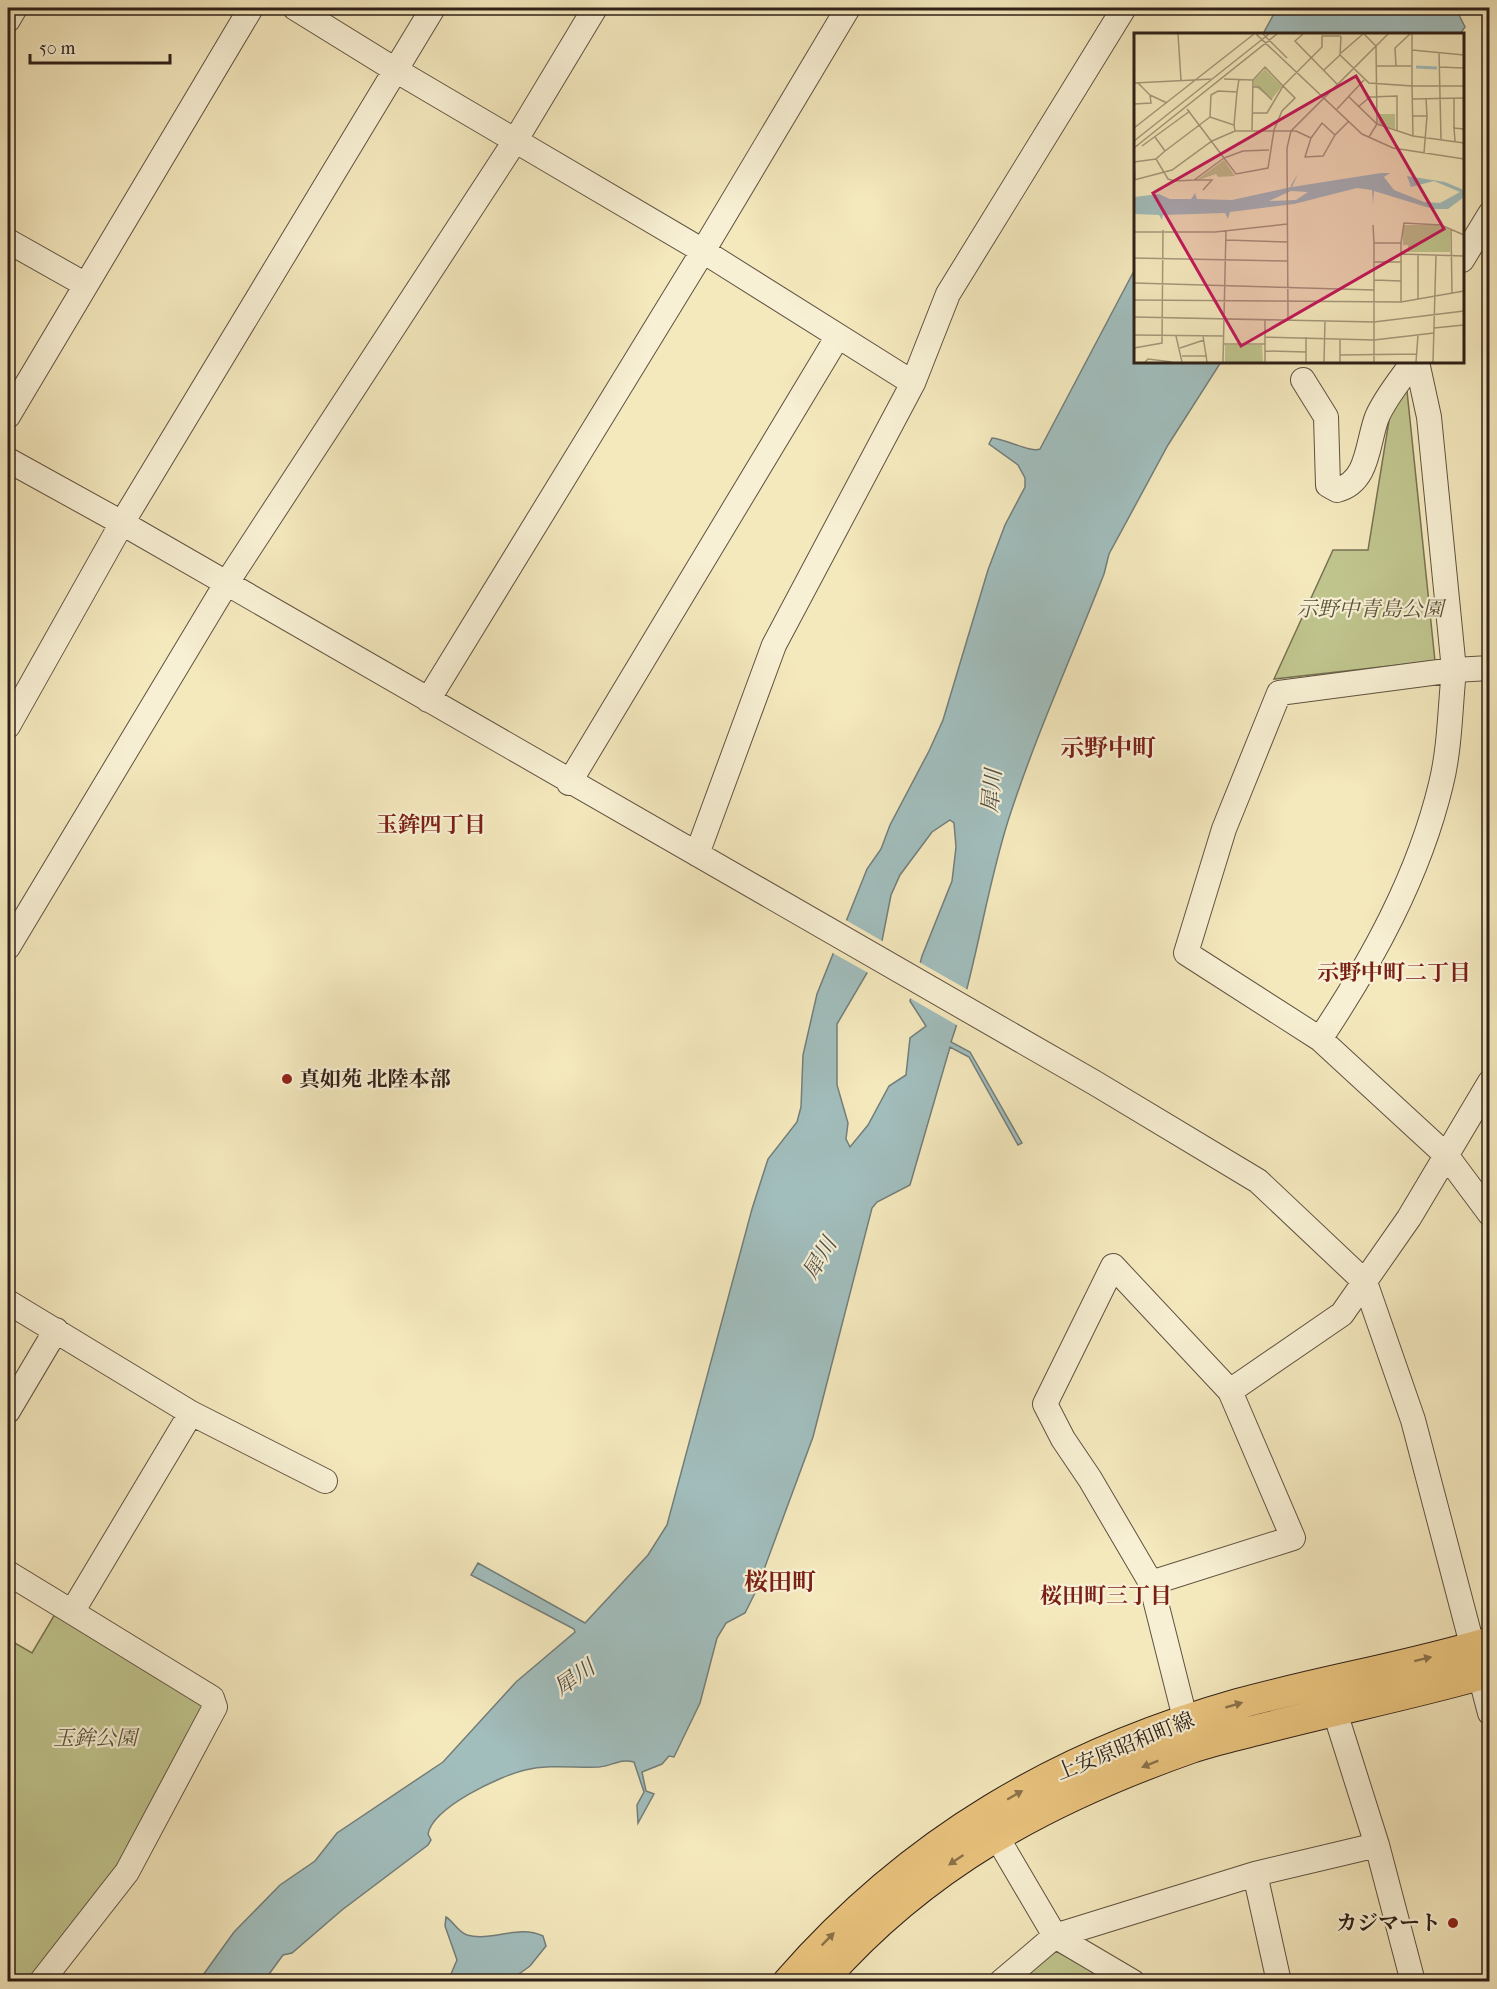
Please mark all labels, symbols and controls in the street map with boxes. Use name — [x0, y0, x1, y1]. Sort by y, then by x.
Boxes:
scale bar — [30, 27, 170, 65]
inset map — [1134, 33, 1464, 363]
text: 50 m — [39, 38, 76, 59]
park label: 示野中青島公園 — [1297, 597, 1446, 621]
district label: 示野中町 — [1060, 734, 1156, 762]
water label: 犀川 — [977, 766, 1007, 814]
district label: 玉鉾四丁目 — [376, 812, 486, 838]
district label: 示野中町二丁目 — [1317, 960, 1471, 986]
place label: 真如苑 北陸本部 — [299, 1067, 451, 1091]
marker: 真如苑 北陸本部 — [280, 1072, 294, 1086]
water label: 犀川 — [797, 1231, 843, 1284]
district label: 桜田町 — [744, 1568, 816, 1596]
district label: 桜田町三丁目 — [1040, 1583, 1172, 1609]
water label: 犀川 — [549, 1653, 602, 1701]
one-way arrow — [1414, 1653, 1432, 1663]
one-way arrow — [1225, 1700, 1243, 1709]
street label: 上安原昭和町線 — [1052, 1707, 1198, 1785]
park label: 玉鉾公園 — [53, 1726, 140, 1750]
one-way arrow — [1140, 1759, 1158, 1769]
one-way arrow — [1007, 1790, 1024, 1800]
one-way arrow — [948, 1854, 965, 1865]
place label: カジマート — [1336, 1911, 1441, 1935]
marker: カジマート — [1446, 1916, 1460, 1930]
one-way arrow — [820, 1932, 834, 1946]

